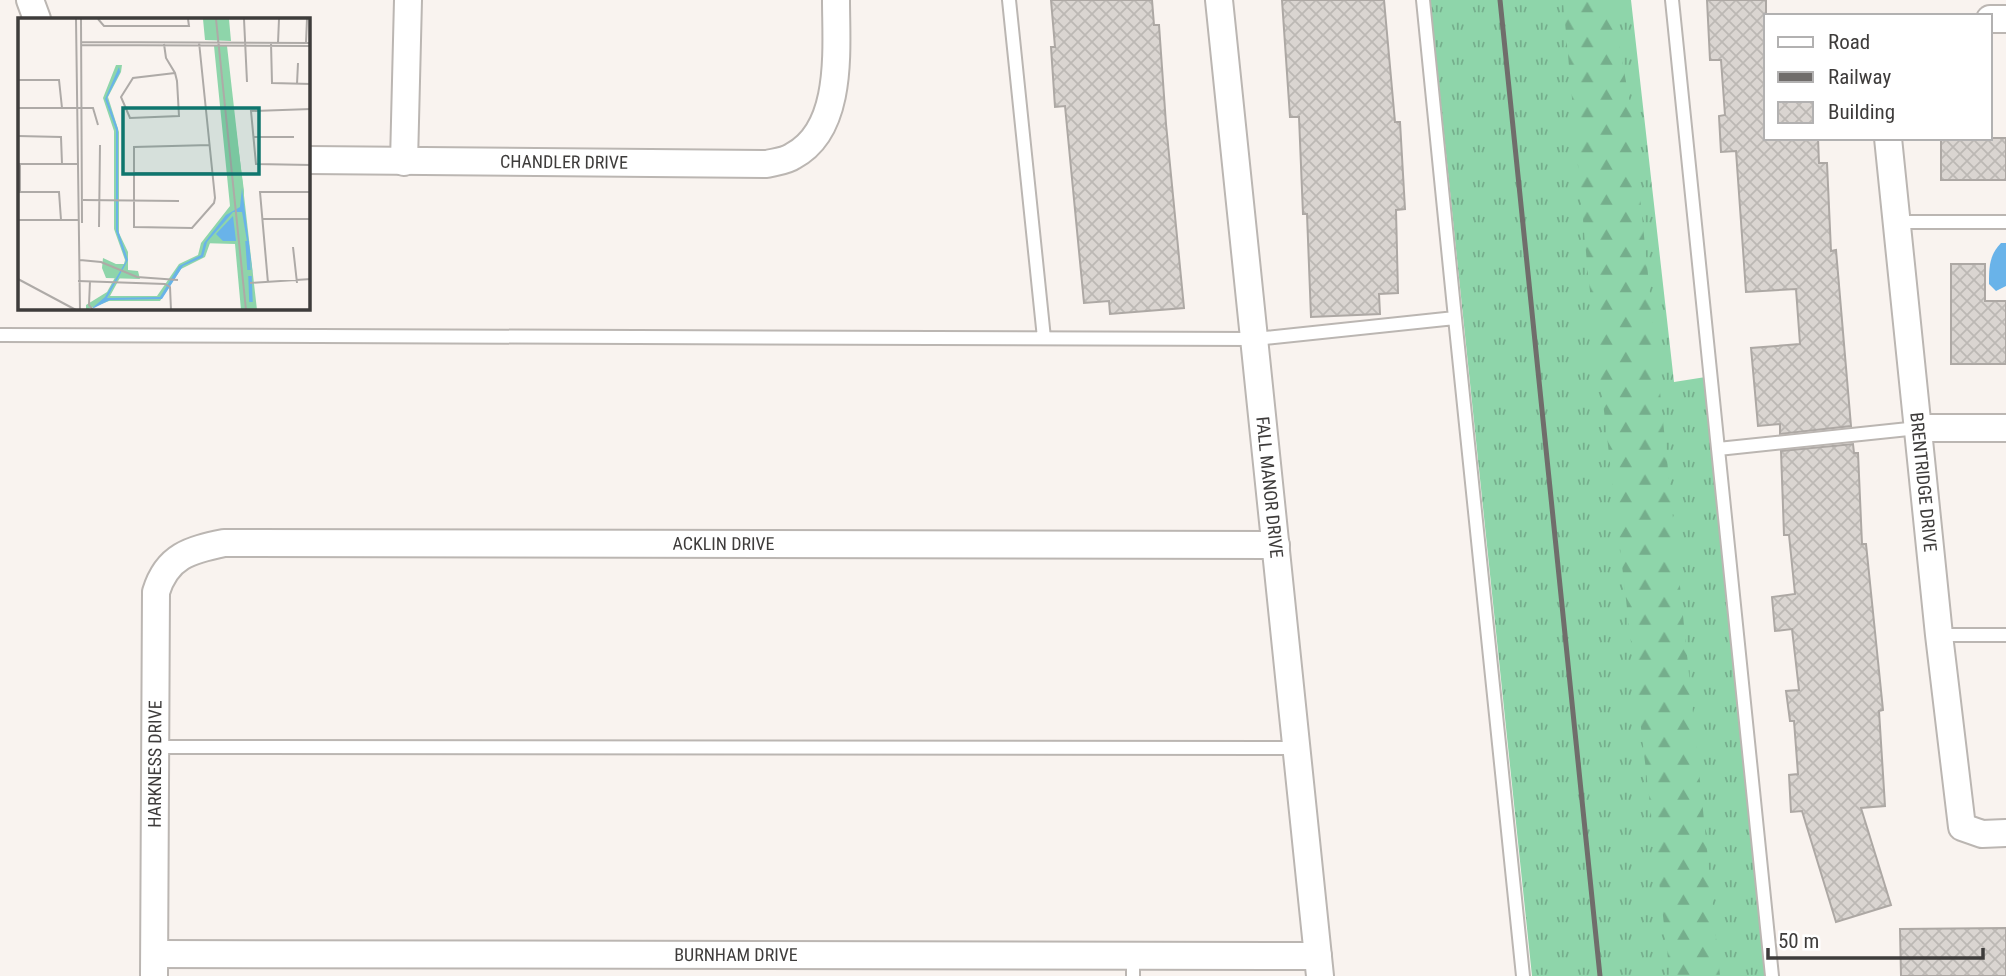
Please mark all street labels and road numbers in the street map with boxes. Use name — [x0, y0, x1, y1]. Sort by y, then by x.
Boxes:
street label: CHANDLER DRIVE — [500, 151, 628, 173]
street label: BRENTRIDGE DRIVE — [1906, 411, 1941, 553]
street label: FALL MANOR DRIVE — [1252, 416, 1288, 559]
street label: ACKLIN DRIVE — [672, 533, 775, 554]
street label: HARKNESS DRIVE — [144, 700, 165, 828]
street label: BURNHAM DRIVE — [674, 944, 798, 965]

